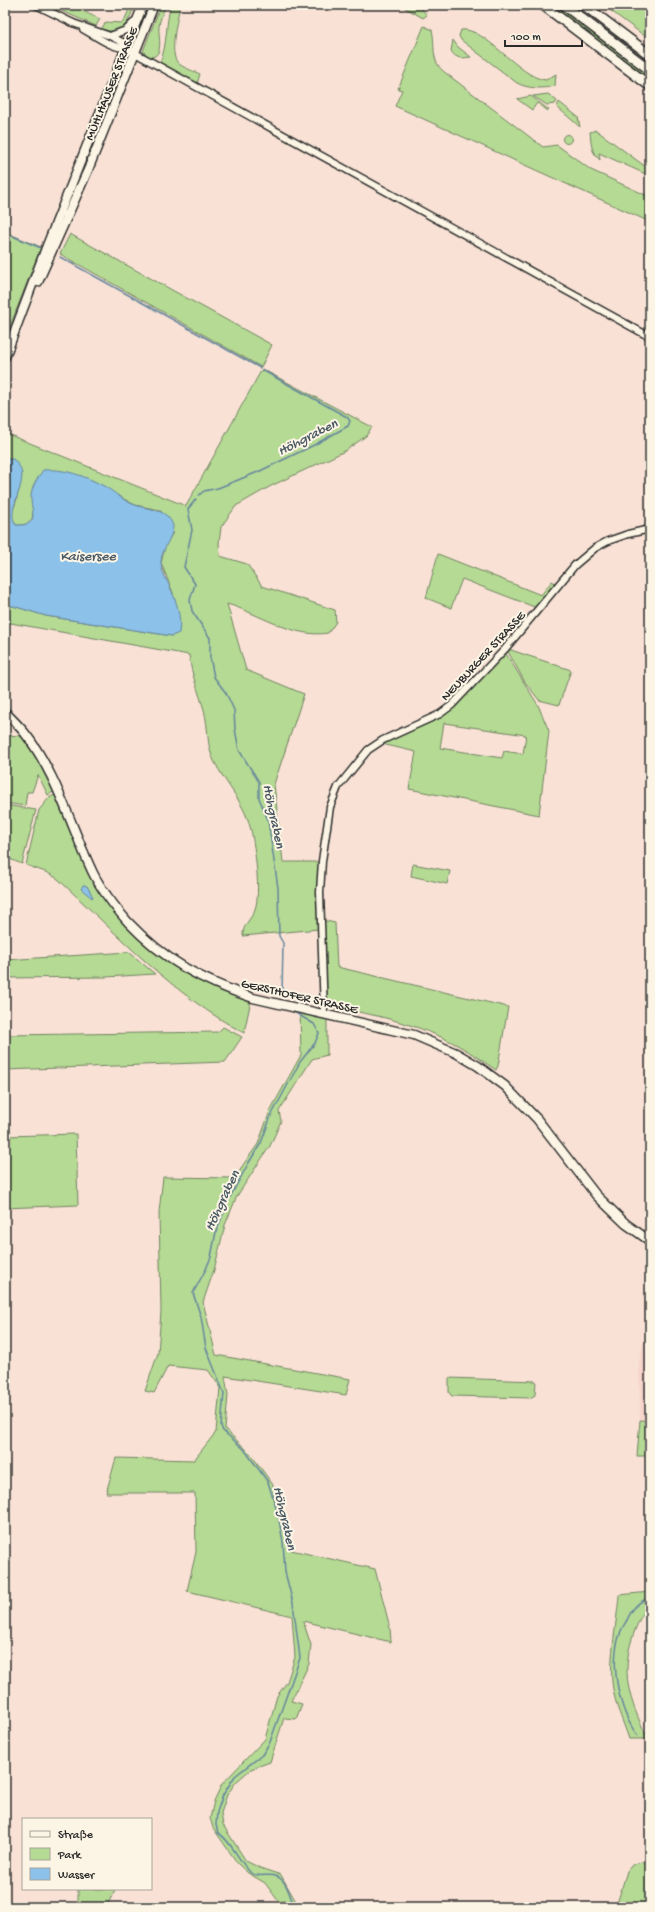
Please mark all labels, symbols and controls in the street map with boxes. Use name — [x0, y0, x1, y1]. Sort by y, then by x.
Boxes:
scale bar — [505, 22, 582, 48]
street label: MÜHLHAUSER STRASSE — [83, 24, 142, 143]
text: 100 m — [510, 31, 541, 45]
water label: Höhgraben — [275, 416, 341, 460]
water label: Kaisersee — [60, 549, 117, 566]
street label: NEUBURGER STRASSE — [438, 608, 530, 705]
water label: Höhgraben — [258, 783, 288, 850]
street label: GERSTHOFER STRASSE — [239, 977, 360, 1018]
water label: Höhgraben — [202, 1168, 245, 1234]
water label: Höhgraben — [268, 1485, 299, 1552]
legend — [22, 1818, 152, 1890]
text: Straße — [58, 1829, 94, 1843]
text: Park — [57, 1849, 83, 1863]
text: Wasser — [58, 1869, 96, 1883]

